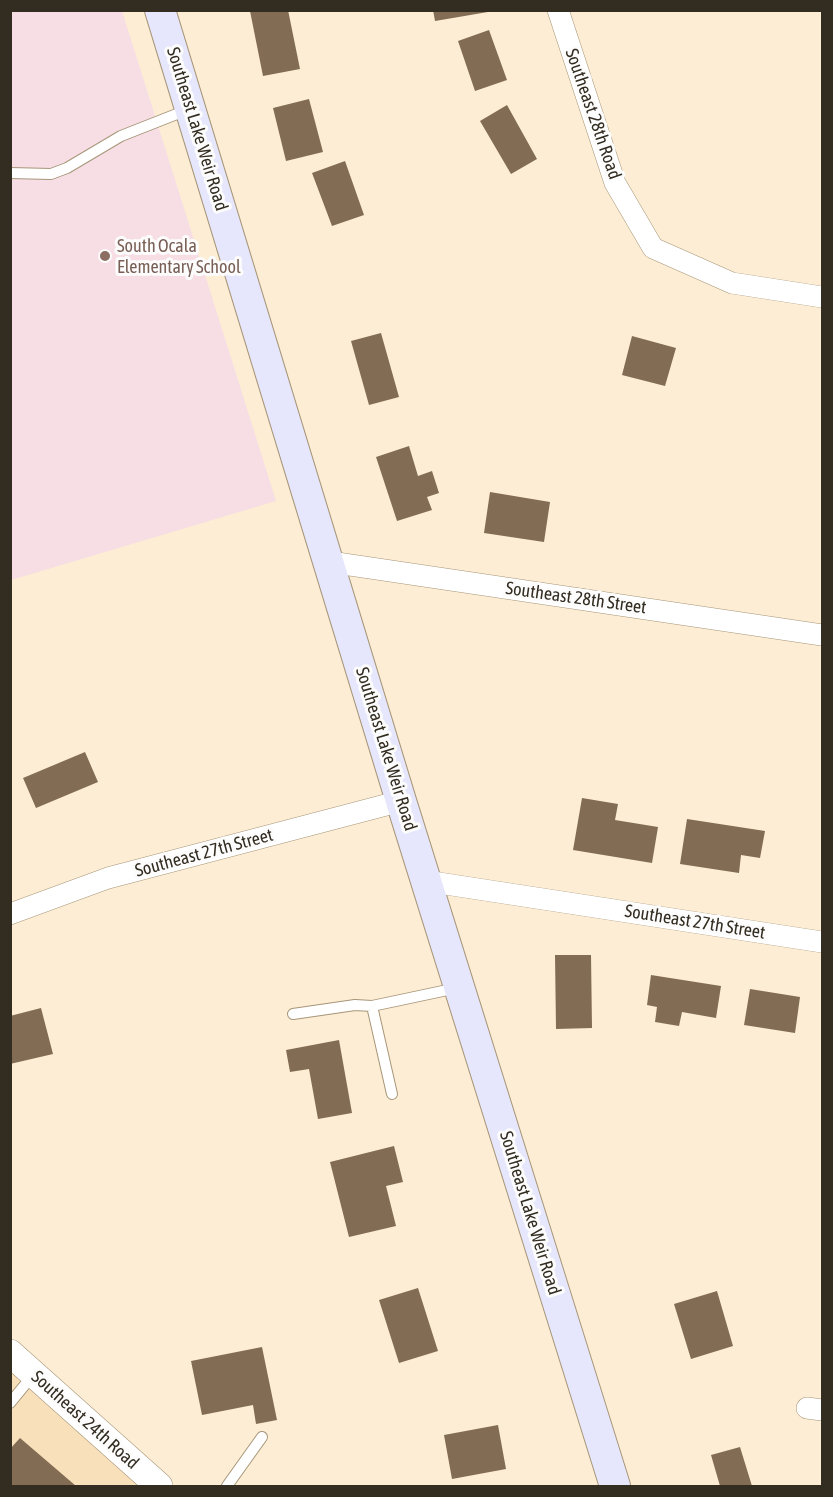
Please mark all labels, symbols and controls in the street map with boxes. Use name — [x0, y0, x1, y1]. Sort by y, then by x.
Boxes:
street label: Southeast Lake Weir Road — [162, 45, 232, 213]
street label: Southeast 28th Road — [561, 46, 625, 182]
place label: South Ocala Elementary School — [117, 235, 241, 278]
marker: South Ocala Elementary School — [98, 249, 112, 263]
street label: Southeast 28th Street — [504, 577, 648, 619]
street label: Southeast Lake Weir Road — [351, 665, 421, 833]
street label: Southeast 27th Street — [133, 824, 275, 882]
street label: Southeast 27th Street — [623, 900, 767, 944]
street label: Southeast Lake Weir Road — [495, 1129, 565, 1297]
street label: Southeast 24th Road — [27, 1366, 143, 1474]

